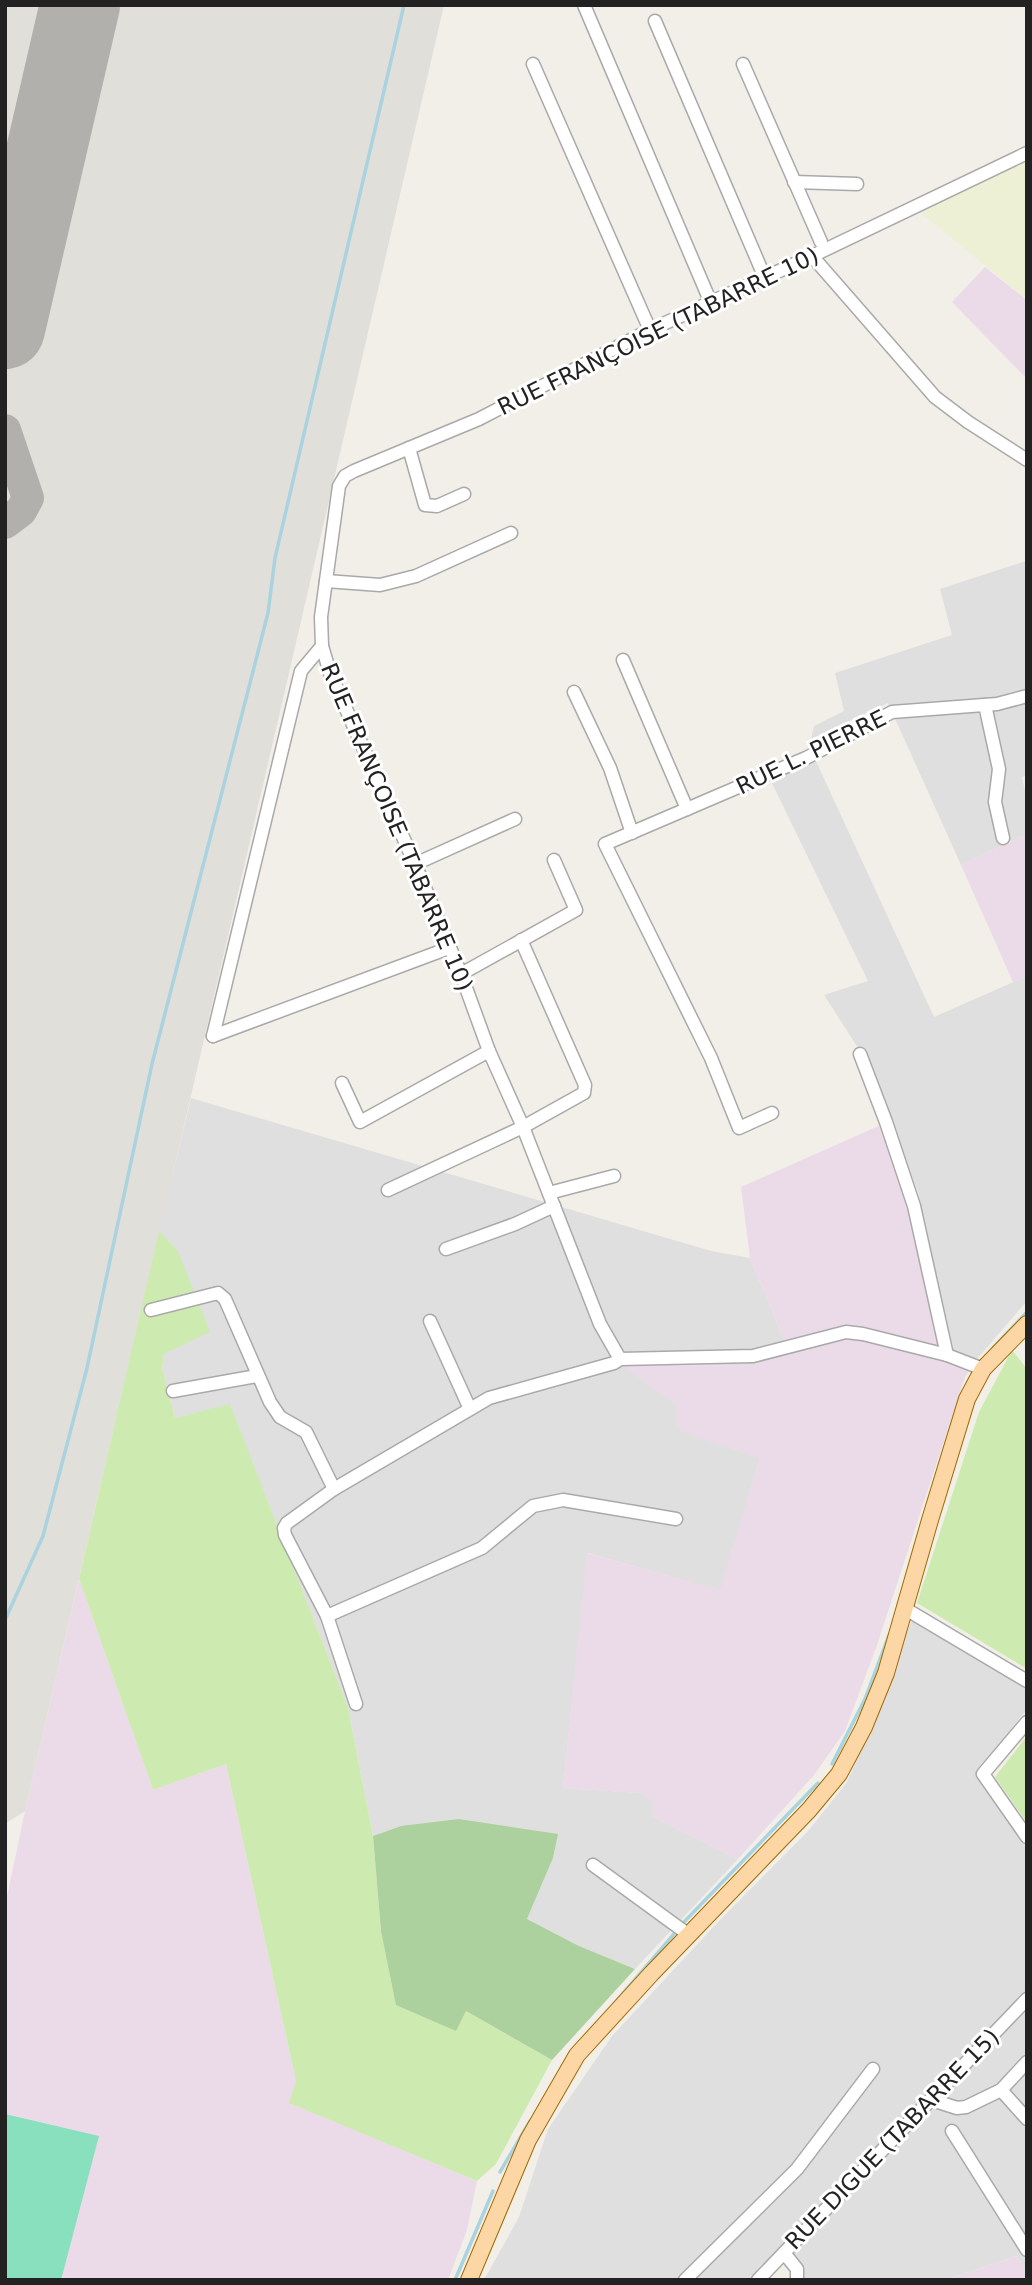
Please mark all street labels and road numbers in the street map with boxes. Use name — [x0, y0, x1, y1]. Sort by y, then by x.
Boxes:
street label: RUE FRANÇOISE (TABARRE 10) — [493, 242, 823, 420]
street label: RUE FRANÇOISE (TABARRE 10) — [316, 659, 478, 995]
street label: RUE L. PIERRE — [732, 704, 890, 800]
street label: RUE DIGUE (TABARRE 15) — [780, 2023, 1004, 2255]

